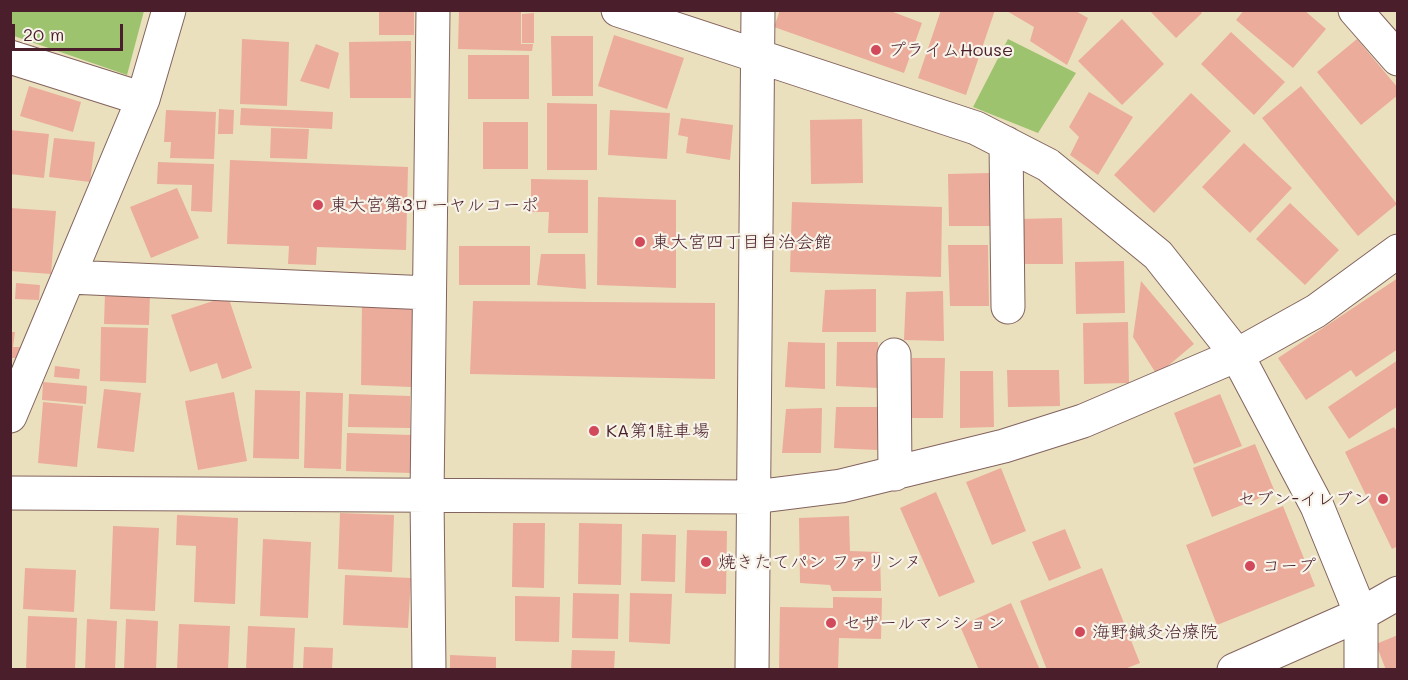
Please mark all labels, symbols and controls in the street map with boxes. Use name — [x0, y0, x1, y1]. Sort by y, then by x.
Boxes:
scale bar — [15, 12, 126, 50]
text: 20 m — [23, 22, 64, 46]
place label: プライムHouse — [888, 39, 1013, 61]
marker: プライムHouse — [869, 43, 883, 57]
place label: 東大宮第3ローヤルコーポ — [330, 194, 539, 216]
marker: 東大宮第3ローヤルコーポ — [311, 198, 325, 212]
place label: 東大宮四丁目自治会館 — [652, 231, 832, 253]
marker: 東大宮四丁目自治会館 — [633, 235, 647, 249]
place label: KA第1駐車場 — [606, 420, 709, 442]
marker: KA第1駐車場 — [587, 424, 601, 438]
place label: セブン-イレブン — [1237, 488, 1371, 510]
marker: セブン-イレブン — [1376, 492, 1390, 506]
place label: 焼きたてパン ファリンヌ — [718, 551, 922, 573]
marker: 焼きたてパン ファリンヌ — [699, 555, 713, 569]
place label: コープ — [1262, 555, 1316, 577]
marker: コープ — [1243, 559, 1257, 573]
place label: セザールマンション — [843, 612, 1005, 634]
marker: セザールマンション — [824, 616, 838, 630]
place label: 海野鍼灸治療院 — [1092, 621, 1218, 643]
marker: 海野鍼灸治療院 — [1073, 625, 1087, 639]

